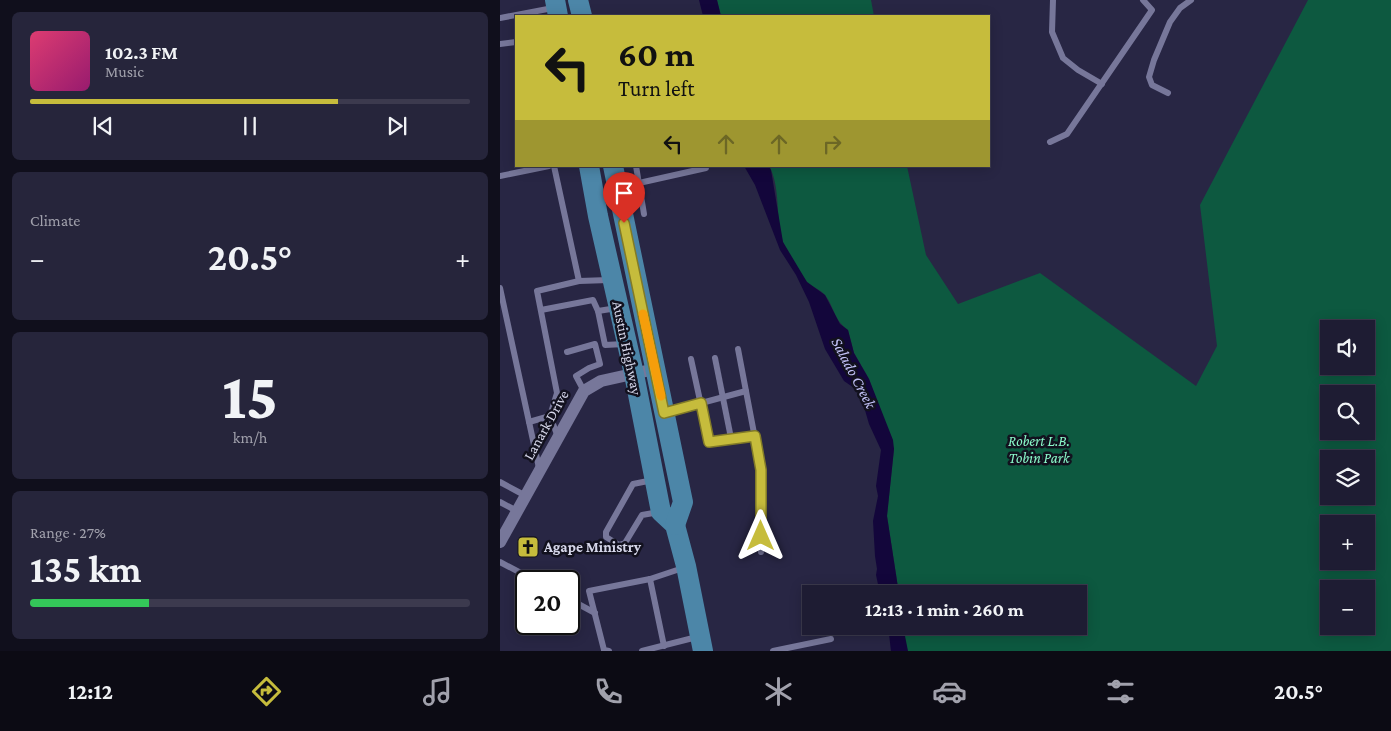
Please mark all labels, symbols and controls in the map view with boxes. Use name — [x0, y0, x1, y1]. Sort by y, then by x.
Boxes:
icon: left — [535, 35, 600, 100]
text: 60 m — [618, 35, 695, 74]
text: 102.3 FM — [105, 42, 178, 63]
text: Music — [105, 63, 144, 80]
text: Turn left — [618, 76, 695, 101]
icon: previous — [89, 112, 117, 140]
icon: pause — [236, 112, 264, 140]
icon: next — [383, 112, 411, 140]
icon: left — [659, 130, 687, 158]
icon: ahead — [712, 130, 740, 158]
icon: ahead — [765, 130, 793, 158]
icon: right — [818, 130, 846, 158]
pin — [603, 172, 645, 223]
icon: arrive — [610, 179, 638, 207]
text: Climate — [30, 212, 80, 229]
text: 20.5° — [208, 236, 292, 278]
text: − — [30, 243, 45, 274]
text: + — [455, 243, 470, 274]
street label: Austin Highway — [608, 300, 645, 397]
map controls — [1320, 320, 1375, 635]
button: sound — [1320, 320, 1375, 375]
water label: Salado Creek — [828, 335, 880, 412]
text: 15 — [222, 360, 278, 432]
button: search — [1320, 385, 1375, 440]
street label: Lanark Drive — [520, 387, 572, 463]
text: km/h — [233, 429, 267, 446]
park label: Robert L.B. Tobin Park — [1008, 433, 1071, 466]
button: layers — [1320, 450, 1375, 505]
position arrow — [734, 509, 786, 561]
button: + — [1320, 515, 1375, 570]
text: Range · 27% — [30, 524, 106, 541]
church icon: Agape Ministry — [516, 535, 540, 559]
place label: Agape Ministry — [543, 539, 642, 555]
text: 135 km — [30, 548, 142, 590]
speed limit sign: 20 — [515, 570, 580, 635]
button: − — [1320, 580, 1375, 635]
text: 12:13 · 1 min · 260 m — [865, 599, 1024, 620]
icon: directions — [249, 674, 284, 709]
icon: music — [420, 674, 455, 709]
icon: phone — [591, 674, 626, 709]
icon: climate — [761, 674, 796, 709]
icon: car — [932, 674, 967, 709]
icon: filters — [1103, 674, 1138, 709]
text: 12:12 — [68, 679, 113, 704]
text: 20.5° — [1274, 679, 1323, 704]

